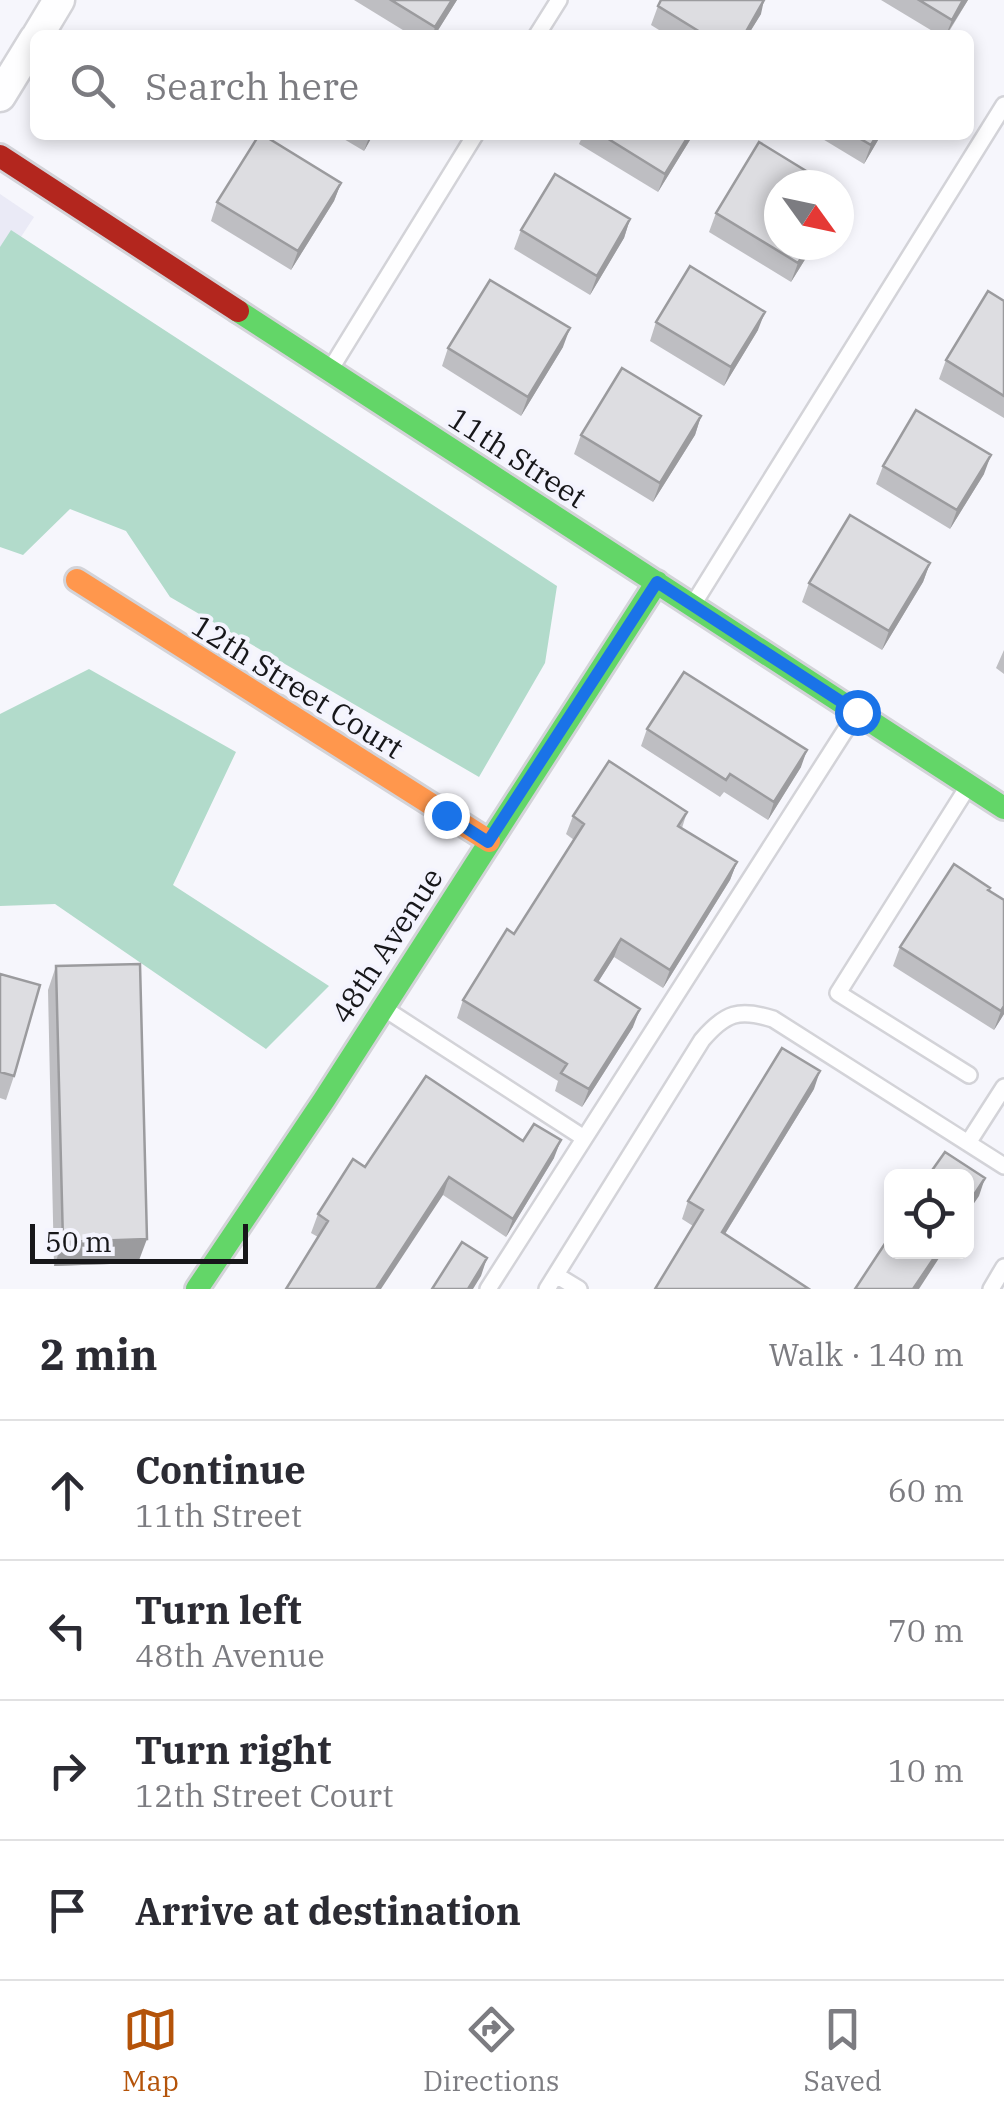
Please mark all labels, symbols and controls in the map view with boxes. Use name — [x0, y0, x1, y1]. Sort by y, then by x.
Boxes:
search box — [30, 30, 974, 140]
icon: search — [65, 58, 120, 113]
text: Search here — [145, 61, 359, 110]
north arrow — [764, 170, 854, 260]
street label: 11th Street — [442, 398, 594, 516]
street label: 12th Street Court — [185, 605, 411, 767]
route start — [835, 690, 881, 736]
route end — [424, 793, 470, 839]
street label: 48th Avenue — [321, 860, 451, 1030]
map controls — [884, 1169, 974, 1259]
button: locate — [884, 1169, 974, 1259]
scale bar — [30, 1219, 248, 1264]
text: 50 m — [45, 1223, 112, 1260]
text: 2 min — [40, 1327, 158, 1382]
text: Walk · 140 m — [768, 1333, 964, 1375]
text: Continue — [135, 1445, 306, 1494]
icon: ahead — [40, 1463, 95, 1518]
text: 60 m — [888, 1469, 964, 1511]
text: 11th Street — [135, 1494, 302, 1536]
text: Turn left — [135, 1585, 302, 1634]
icon: left — [40, 1603, 95, 1658]
text: 70 m — [888, 1609, 964, 1651]
text: 48th Avenue — [135, 1634, 325, 1676]
text: Turn right — [135, 1725, 331, 1774]
icon: right — [40, 1743, 95, 1798]
text: 10 m — [888, 1749, 964, 1791]
text: 12th Street Court — [135, 1774, 394, 1816]
icon: arrive — [40, 1883, 95, 1938]
text: Arrive at destination — [135, 1886, 521, 1935]
tab: Map — [122, 2002, 179, 2099]
tab: Directions — [423, 2002, 560, 2099]
tab: Saved — [804, 2002, 882, 2099]

